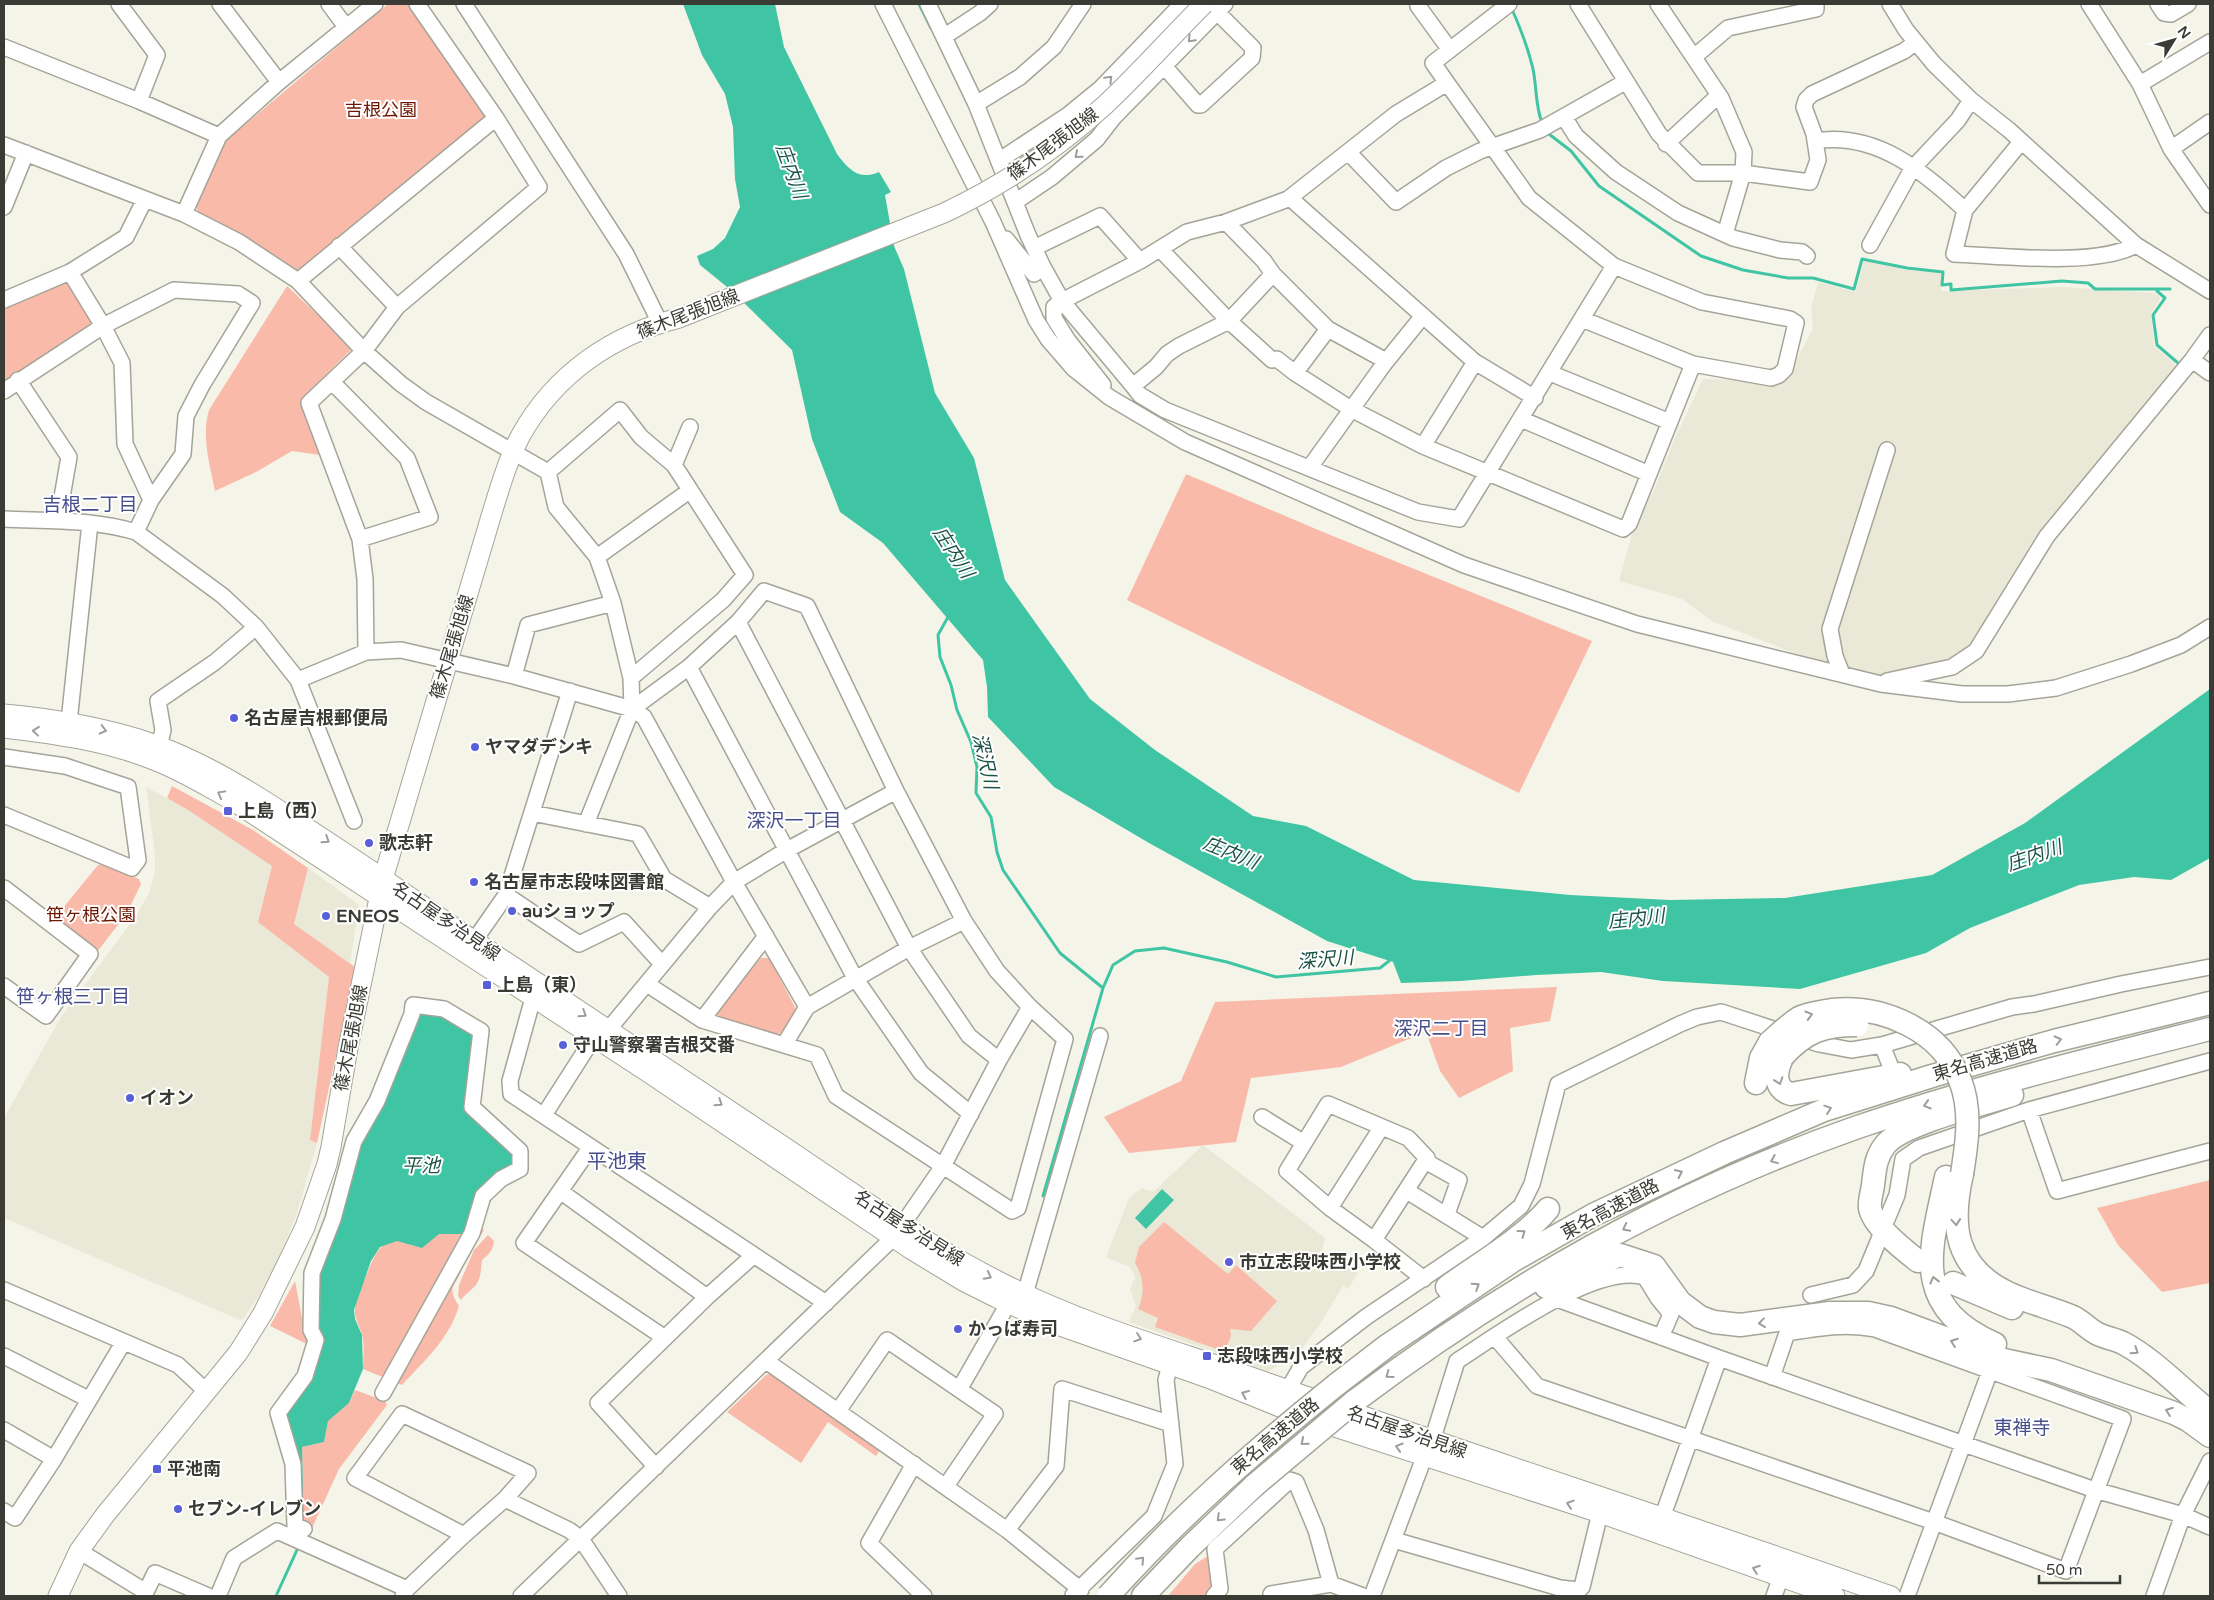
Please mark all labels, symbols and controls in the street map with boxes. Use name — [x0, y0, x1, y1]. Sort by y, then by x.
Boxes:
north arrow — [2149, 15, 2199, 65]
text: N — [2174, 23, 2194, 42]
one-way arrow — [1188, 33, 1197, 42]
one-way arrow — [1103, 76, 1112, 85]
park label: 吉根公園 — [345, 99, 417, 121]
street label: 篠木尾張旭線 — [1003, 103, 1103, 185]
water label: 庄内川 — [771, 141, 812, 204]
one-way arrow — [1075, 149, 1084, 158]
street label: 篠木尾張旭線 — [634, 284, 742, 344]
district label: 吉根二丁目 — [42, 494, 138, 516]
water label: 庄内川 — [928, 523, 979, 584]
street label: 篠木尾張旭線 — [426, 592, 478, 702]
place label: 名古屋吉根郵便局 — [244, 707, 388, 729]
marker: 名古屋吉根郵便局 — [228, 712, 240, 724]
one-way arrow — [99, 724, 108, 735]
one-way arrow — [31, 726, 39, 737]
water label: 深沢川 — [968, 731, 1003, 793]
place label: ヤマダデンキ — [485, 736, 593, 758]
marker: ヤマダデンキ — [469, 741, 481, 753]
one-way arrow — [217, 791, 226, 801]
place label: 上島（西） — [238, 800, 328, 822]
marker: 上島（西） — [222, 805, 234, 817]
district label: 深沢一丁目 — [746, 810, 842, 832]
place label: 歌志軒 — [379, 832, 433, 854]
water label: 庄内川 — [1200, 832, 1263, 875]
one-way arrow — [321, 834, 330, 843]
water label: 庄内川 — [2004, 836, 2067, 876]
marker: 歌志軒 — [363, 837, 375, 849]
place label: 名古屋市志段味図書館 — [484, 871, 664, 893]
marker: 名古屋市志段味図書館 — [468, 876, 480, 888]
street label: 名古屋多治見線 — [388, 877, 504, 965]
place label: auショップ — [522, 900, 615, 922]
park label: 笹ヶ根公園 — [46, 904, 136, 926]
place label: ENEOS — [336, 905, 399, 927]
marker: auショップ — [506, 905, 518, 917]
water label: 庄内川 — [1607, 905, 1668, 933]
marker: ENEOS — [320, 910, 332, 922]
water label: 深沢川 — [1296, 946, 1356, 973]
place label: 上島（東） — [497, 974, 587, 996]
marker: 上島（東） — [481, 979, 493, 991]
street label: 篠木尾張旭線 — [330, 983, 372, 1093]
district label: 笹ヶ根三丁目 — [16, 986, 130, 1008]
one-way arrow — [577, 1008, 587, 1017]
one-way arrow — [1805, 1010, 1814, 1021]
district label: 深沢二丁目 — [1393, 1018, 1489, 1040]
place label: 守山警察署吉根交番 — [573, 1034, 735, 1056]
street label: 東名高速道路 — [1930, 1035, 2040, 1085]
one-way arrow — [2054, 1035, 2062, 1045]
marker: 守山警察署吉根交番 — [557, 1039, 569, 1051]
one-way arrow — [1773, 1076, 1783, 1085]
place label: イオン — [140, 1087, 194, 1109]
marker: イオン — [124, 1092, 136, 1104]
one-way arrow — [713, 1097, 722, 1107]
one-way arrow — [1923, 1099, 1931, 1109]
one-way arrow — [1823, 1105, 1832, 1115]
district label: 平池東 — [587, 1150, 647, 1174]
one-way arrow — [1770, 1154, 1779, 1165]
water label: 平池 — [402, 1155, 442, 1177]
one-way arrow — [1674, 1169, 1683, 1180]
street label: 東名高速道路 — [1557, 1174, 1663, 1244]
street label: 名古屋多治見線 — [850, 1185, 968, 1271]
one-way arrow — [1950, 1218, 1961, 1226]
one-way arrow — [1622, 1222, 1631, 1232]
one-way arrow — [1516, 1230, 1525, 1238]
place label: 市立志段味西小学校 — [1239, 1251, 1401, 1273]
marker: 市立志段味西小学校 — [1223, 1256, 1235, 1268]
one-way arrow — [983, 1270, 992, 1280]
one-way arrow — [1929, 1276, 1940, 1285]
one-way arrow — [1470, 1282, 1479, 1292]
one-way arrow — [1757, 1317, 1765, 1328]
place label: かっぱ寿司 — [968, 1318, 1058, 1340]
marker: かっぱ寿司 — [952, 1323, 964, 1335]
one-way arrow — [1133, 1332, 1141, 1342]
one-way arrow — [1950, 1338, 1958, 1348]
place label: 志段味西小学校 — [1217, 1345, 1343, 1367]
one-way arrow — [2129, 1345, 2139, 1354]
marker: 志段味西小学校 — [1201, 1350, 1213, 1362]
one-way arrow — [1386, 1370, 1395, 1378]
one-way arrow — [1242, 1389, 1250, 1399]
street label: 東名高速道路 — [1227, 1393, 1323, 1479]
street label: 名古屋多治見線 — [1344, 1401, 1470, 1463]
one-way arrow — [2165, 1407, 2174, 1417]
district label: 東禅寺 — [1993, 1417, 2051, 1439]
one-way arrow — [1300, 1437, 1309, 1446]
one-way arrow — [1395, 1443, 1403, 1453]
place label: 平池南 — [167, 1458, 221, 1480]
marker: 平池南 — [151, 1463, 163, 1475]
place label: セブン-イレブン — [188, 1498, 321, 1520]
one-way arrow — [1566, 1499, 1574, 1509]
marker: セブン-イレブン — [172, 1503, 184, 1515]
one-way arrow — [1216, 1513, 1225, 1522]
scale bar — [2039, 1552, 2120, 1584]
one-way arrow — [1135, 1557, 1144, 1566]
text: 50 m — [2046, 1561, 2083, 1579]
one-way arrow — [1752, 1565, 1761, 1575]

